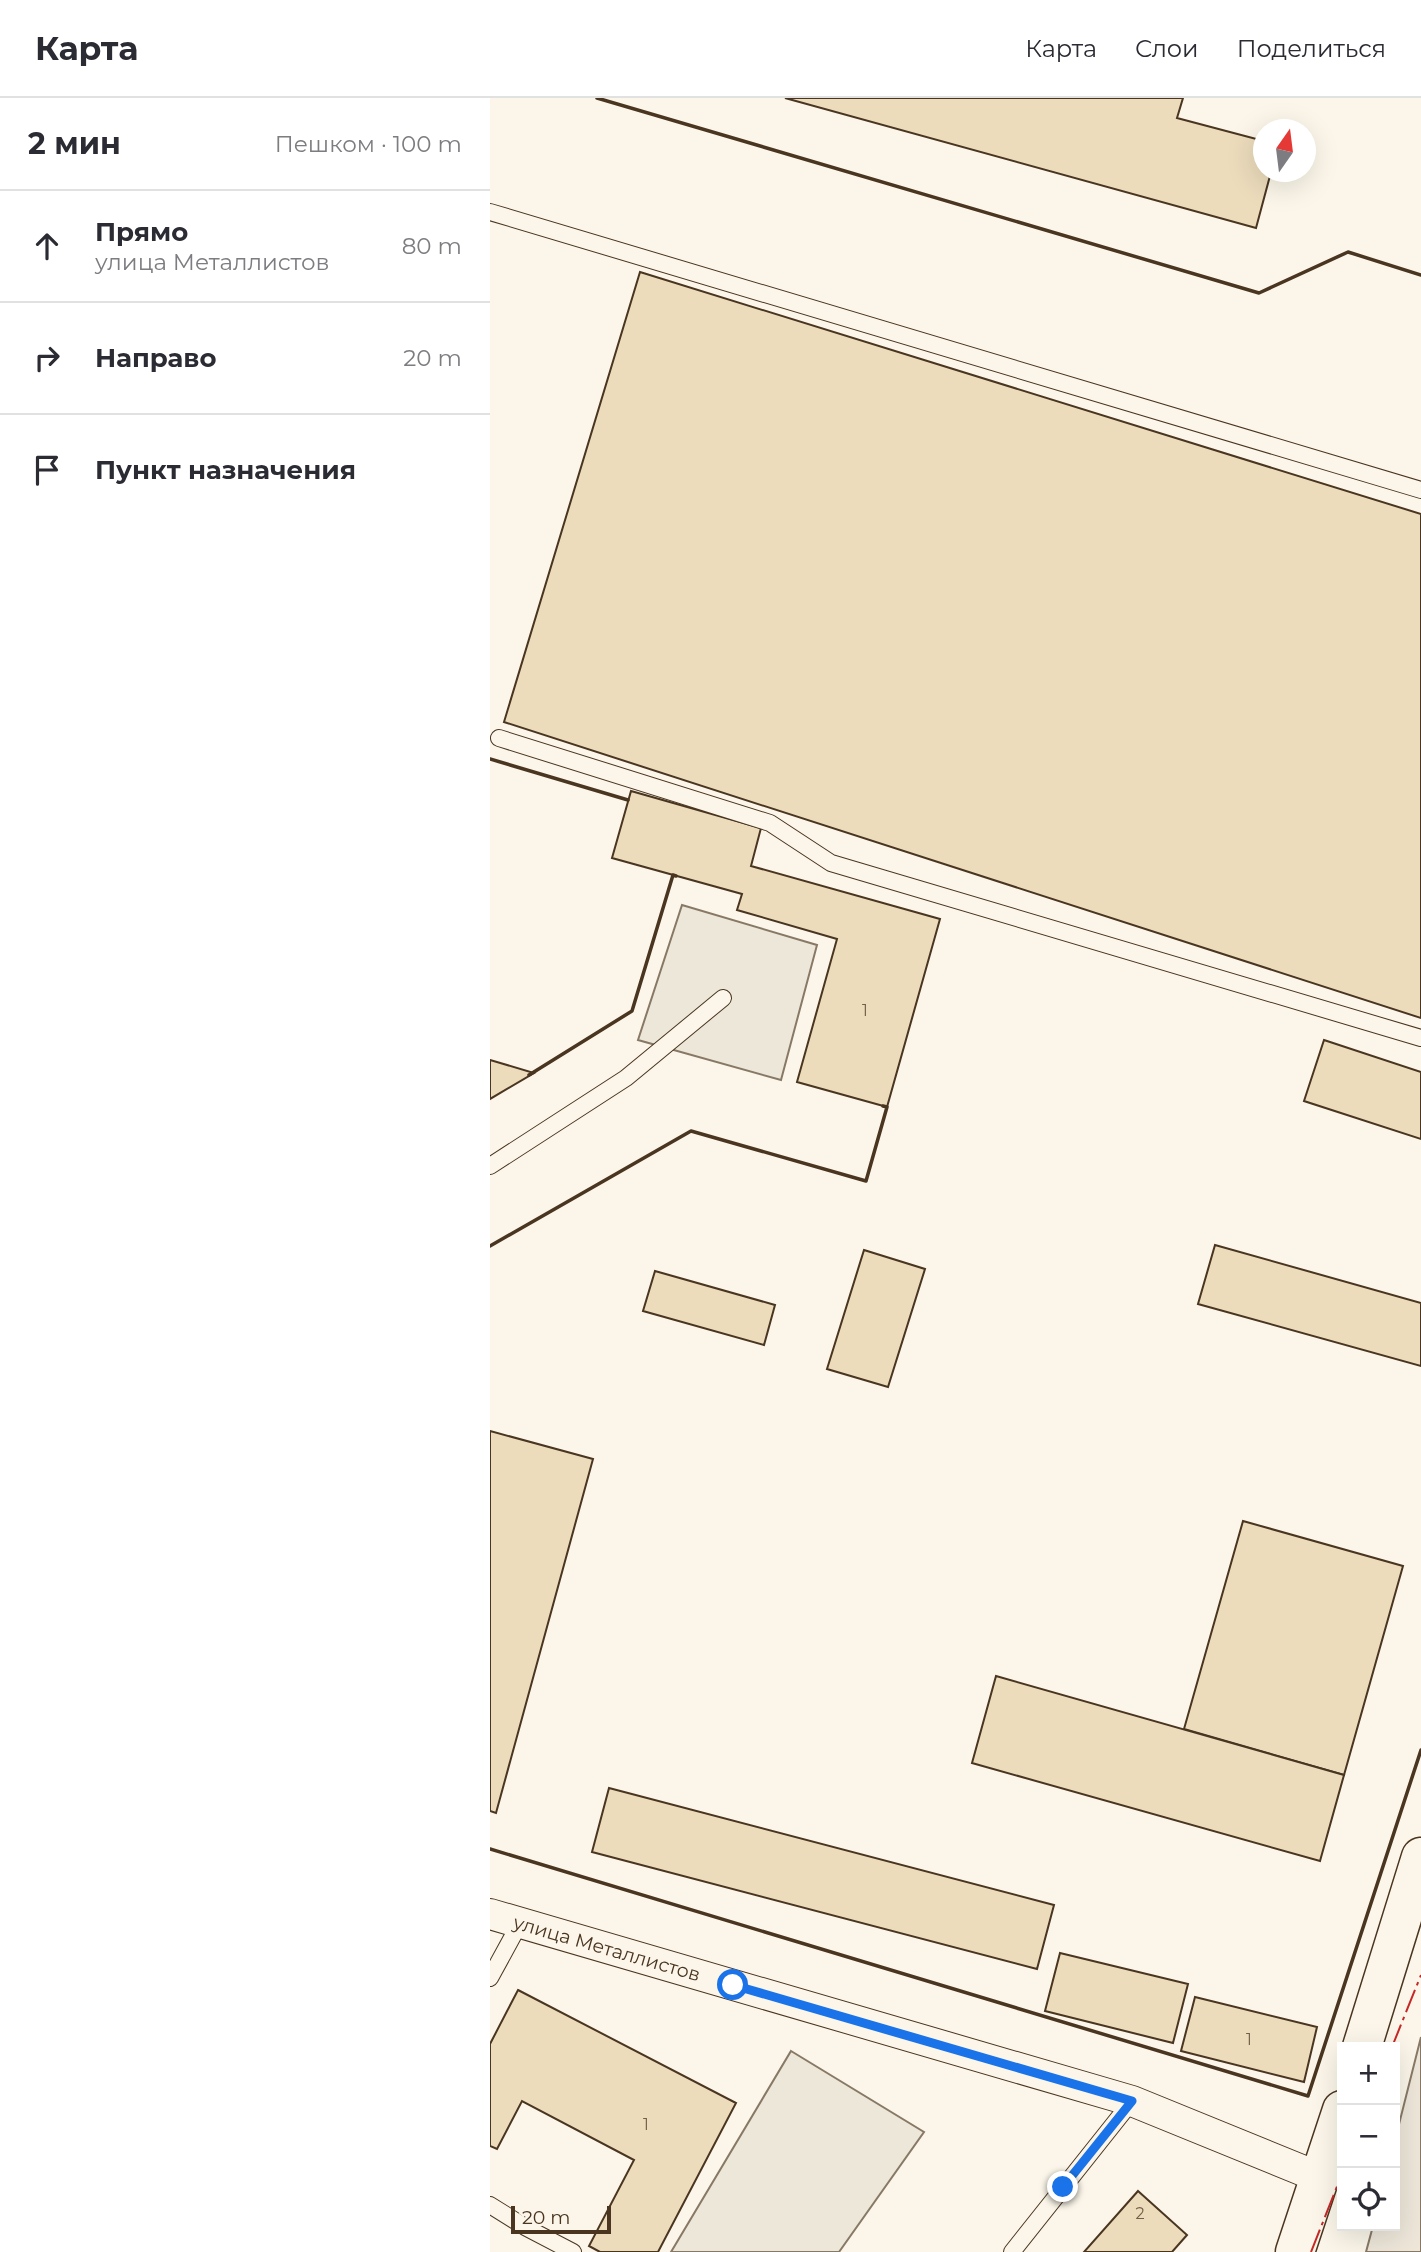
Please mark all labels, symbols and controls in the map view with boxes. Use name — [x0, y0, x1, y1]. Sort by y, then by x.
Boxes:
text: Карта — [35, 28, 138, 68]
text: Карта — [1025, 34, 1097, 63]
text: Слои — [1135, 34, 1199, 63]
text: Поделиться — [1237, 34, 1386, 63]
north arrow — [1253, 119, 1316, 182]
text: 2 мин — [28, 125, 121, 162]
text: Пешком · 100 m — [275, 130, 462, 158]
text: Прямо — [95, 216, 188, 248]
icon: ahead — [28, 227, 66, 265]
text: 80 m — [402, 232, 462, 260]
text: улица Металлистов — [95, 248, 330, 276]
icon: right — [28, 339, 66, 377]
text: Направо — [95, 342, 216, 374]
text: 20 m — [403, 344, 462, 372]
icon: arrive — [28, 451, 66, 489]
text: Пункт назначения — [95, 454, 356, 486]
house number: 1 — [862, 1001, 868, 1020]
street label: улица Металлистов — [510, 1910, 703, 1986]
route start — [717, 1969, 748, 2000]
house number: 1 — [1246, 2030, 1252, 2049]
map controls — [1337, 2042, 1400, 2231]
button: + — [1337, 2042, 1400, 2105]
button: − — [1337, 2105, 1400, 2168]
house number: 1 — [643, 2115, 649, 2134]
button: locate — [1337, 2168, 1400, 2231]
route end — [1047, 2171, 1078, 2202]
scale bar — [511, 2203, 611, 2235]
house number: 2 — [1135, 2204, 1145, 2223]
text: 20 m — [522, 2206, 570, 2229]

